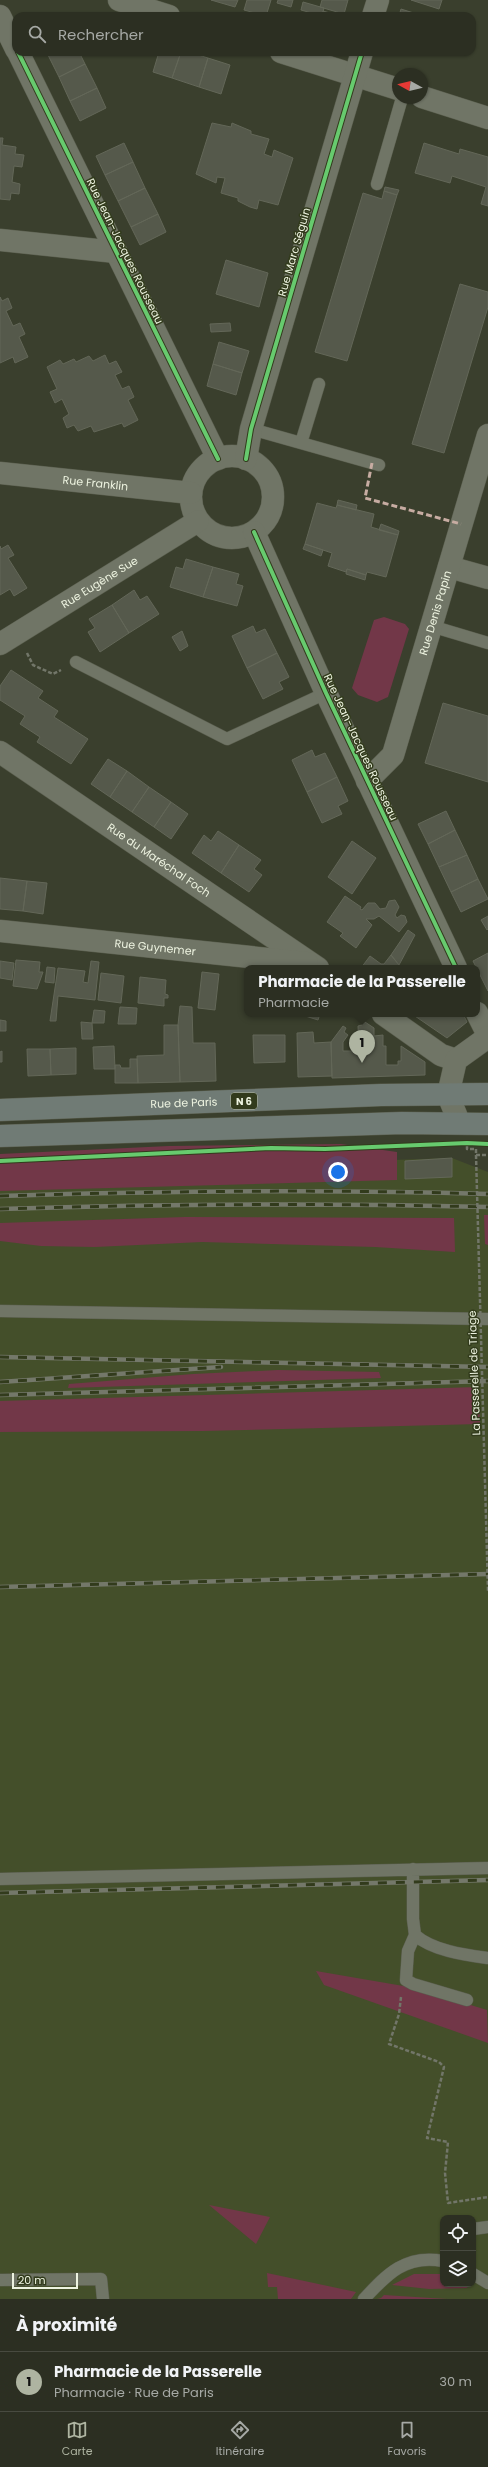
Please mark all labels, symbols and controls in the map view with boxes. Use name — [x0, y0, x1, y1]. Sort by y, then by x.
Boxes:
search box — [12, 12, 476, 56]
icon: search — [26, 23, 48, 45]
text: Rechercher — [58, 24, 144, 45]
north arrow — [392, 68, 428, 104]
street label: Rue Jean-Jacques Rousseau — [83, 176, 167, 326]
street label: Rue Marc Séguin — [274, 206, 314, 298]
street label: Rue Franklin — [62, 472, 129, 494]
street label: Rue Eugène Sue — [58, 552, 141, 612]
street label: Rue Denis Papin — [415, 569, 455, 657]
street label: Rue Jean-Jacques Rousseau — [320, 671, 402, 823]
street label: Rue du Maréchal Foch — [104, 819, 214, 901]
street label: Rue Guynemer — [114, 935, 197, 959]
popup — [244, 965, 480, 1017]
text: Pharmacie de la Passerelle — [258, 971, 466, 992]
text: Pharmacie — [258, 993, 329, 1012]
pin: 1 — [349, 1030, 375, 1063]
street label: Rue de Paris — [150, 1093, 218, 1112]
road number: N 6 — [231, 1093, 257, 1109]
your location — [328, 1162, 348, 1182]
street label: La Passerelle de Triage — [464, 1310, 484, 1436]
map controls — [440, 2215, 476, 2287]
button: locate — [440, 2215, 476, 2251]
button: layers — [440, 2251, 476, 2287]
scale bar — [12, 2271, 78, 2290]
text: 20 m — [18, 2272, 46, 2288]
text: À proximité — [16, 2313, 117, 2337]
text: Pharmacie de la Passerelle — [54, 2361, 262, 2382]
text: 1 — [27, 2372, 31, 2391]
text: 30 m — [439, 2372, 472, 2391]
text: Pharmacie · Rue de Paris — [54, 2383, 214, 2402]
tab: Carte — [62, 2419, 93, 2460]
tab: Itinéraire — [216, 2419, 264, 2460]
tab: Favoris — [388, 2419, 426, 2460]

